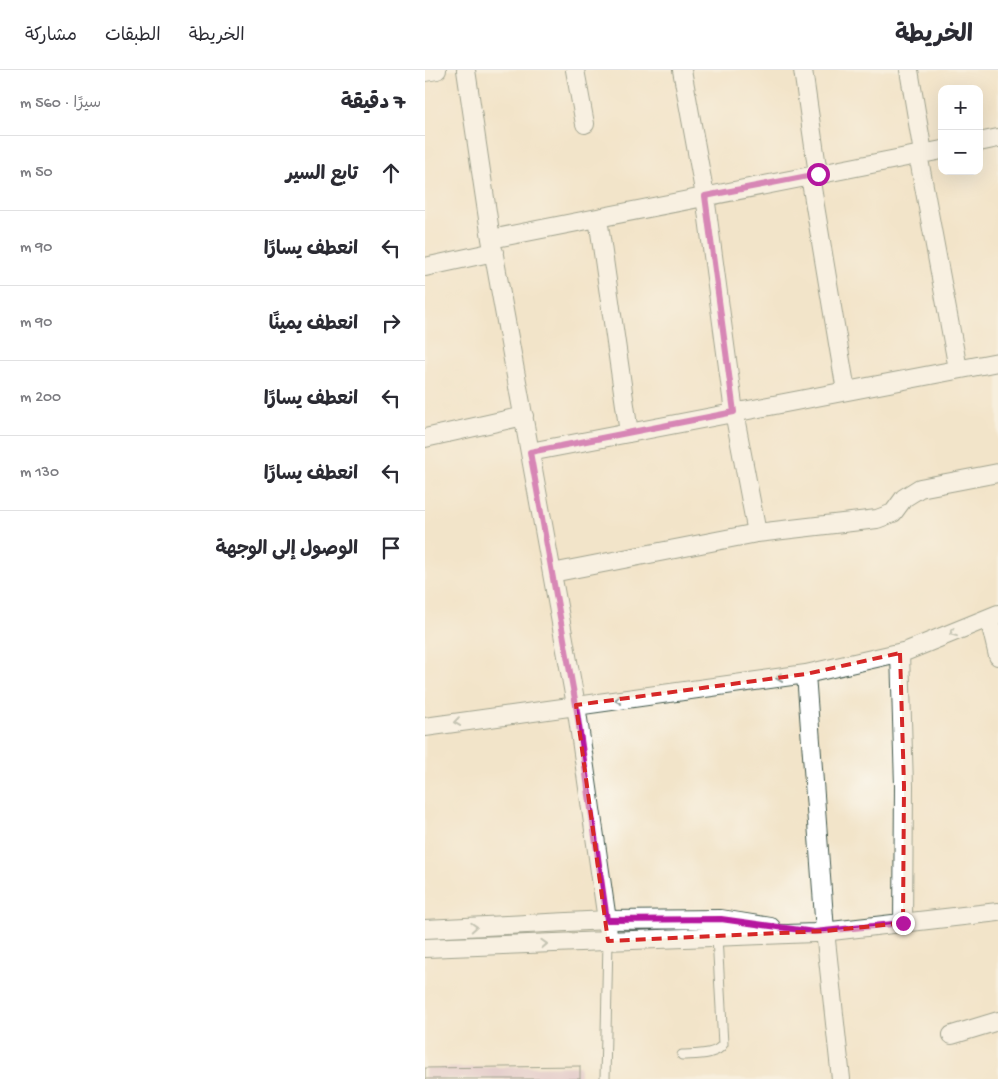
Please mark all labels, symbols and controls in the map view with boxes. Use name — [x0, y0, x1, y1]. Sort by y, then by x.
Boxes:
text: الخريطة — [895, 22, 973, 51]
text: مشاركة — [25, 26, 77, 47]
text: الطبقات — [105, 26, 161, 47]
text: الخريطة — [189, 26, 245, 47]
map controls — [938, 85, 983, 175]
button: + — [938, 85, 983, 130]
text: 7 دقيقة — [341, 92, 405, 117]
text: سيرًا · 560 m — [20, 95, 101, 114]
button: − — [938, 130, 983, 175]
icon: ahead — [377, 159, 405, 187]
route start — [807, 163, 830, 186]
text: 50 m — [20, 164, 53, 183]
text: تابع السير — [286, 164, 358, 187]
icon: left — [377, 234, 405, 262]
text: 90 m — [20, 239, 52, 258]
text: انعطف يسارًا — [264, 239, 358, 262]
icon: right — [377, 309, 405, 337]
text: 90 m — [20, 314, 52, 333]
text: انعطف يمينًا — [269, 314, 358, 337]
icon: left — [377, 384, 405, 412]
text: 200 m — [20, 389, 61, 408]
text: انعطف يسارًا — [264, 389, 358, 412]
icon: left — [377, 459, 405, 487]
text: 130 m — [20, 464, 59, 483]
text: انعطف يسارًا — [264, 464, 358, 487]
icon: arrive — [377, 534, 405, 562]
text: الوصول إلى الوجهة — [215, 539, 358, 562]
one-way arrow — [949, 626, 958, 637]
one-way arrow — [775, 672, 784, 682]
one-way arrow — [614, 694, 623, 704]
one-way arrow — [453, 716, 461, 727]
route end — [892, 912, 915, 935]
one-way arrow — [470, 922, 478, 932]
one-way arrow — [540, 938, 548, 949]

